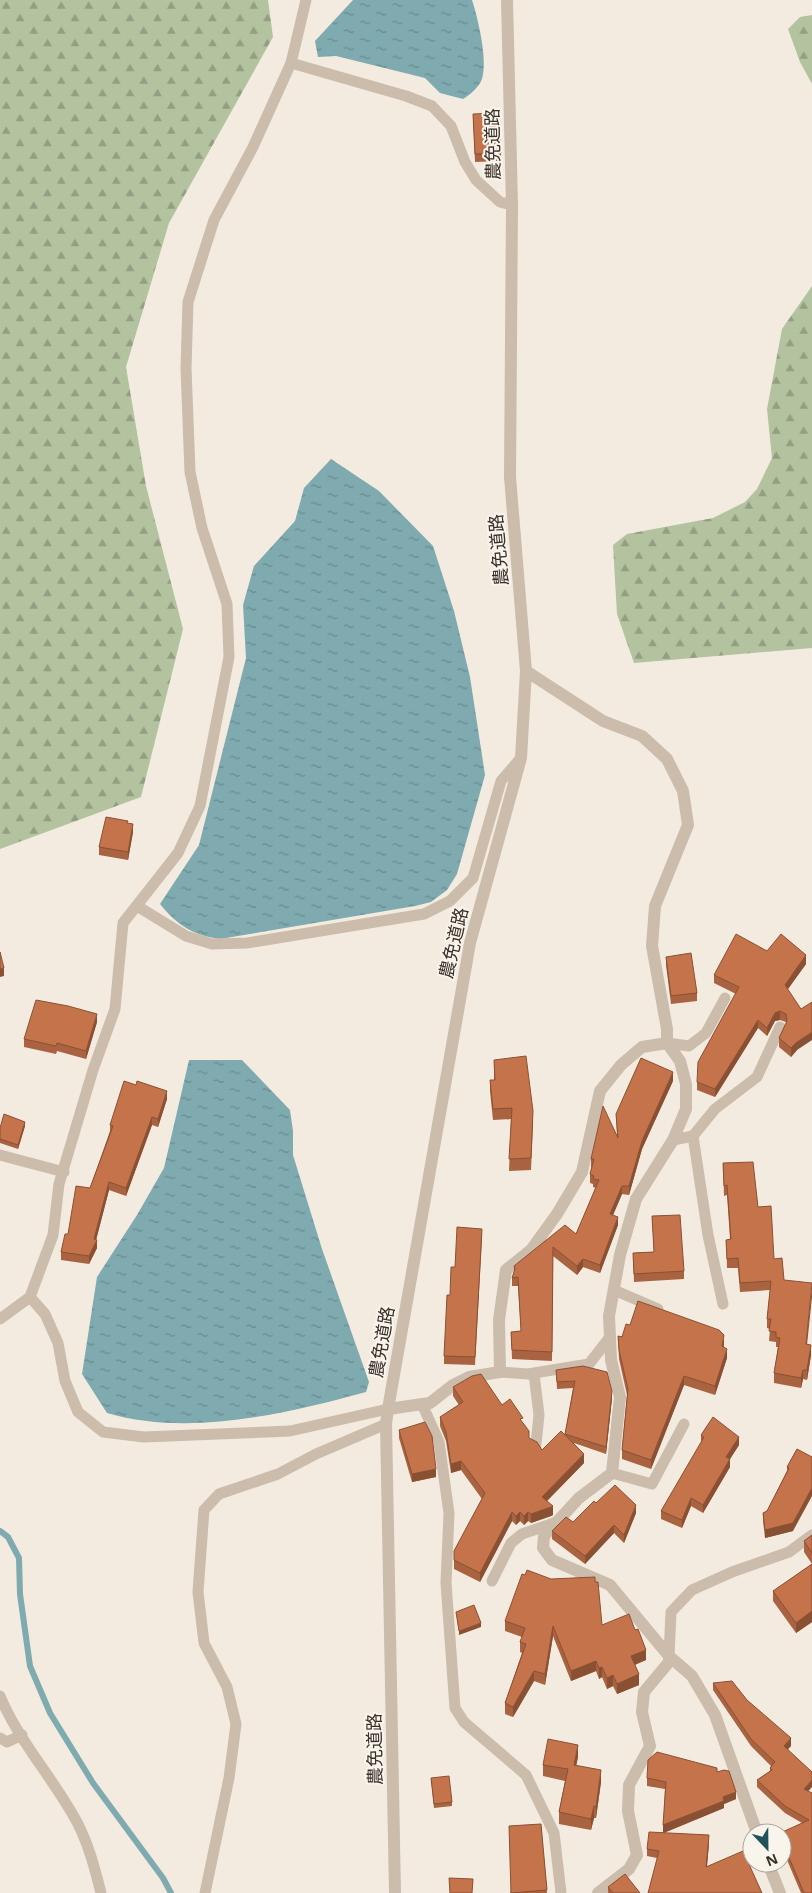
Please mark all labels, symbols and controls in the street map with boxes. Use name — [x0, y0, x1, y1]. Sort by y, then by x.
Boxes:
street label: 農免道路 — [479, 108, 505, 180]
street label: 農免道路 — [483, 513, 513, 587]
street label: 農免道路 — [433, 905, 473, 981]
street label: 農免道路 — [363, 1304, 399, 1379]
street label: 農免道路 — [361, 1713, 387, 1785]
north arrow — [742, 1823, 792, 1873]
text: N — [763, 1850, 781, 1871]

